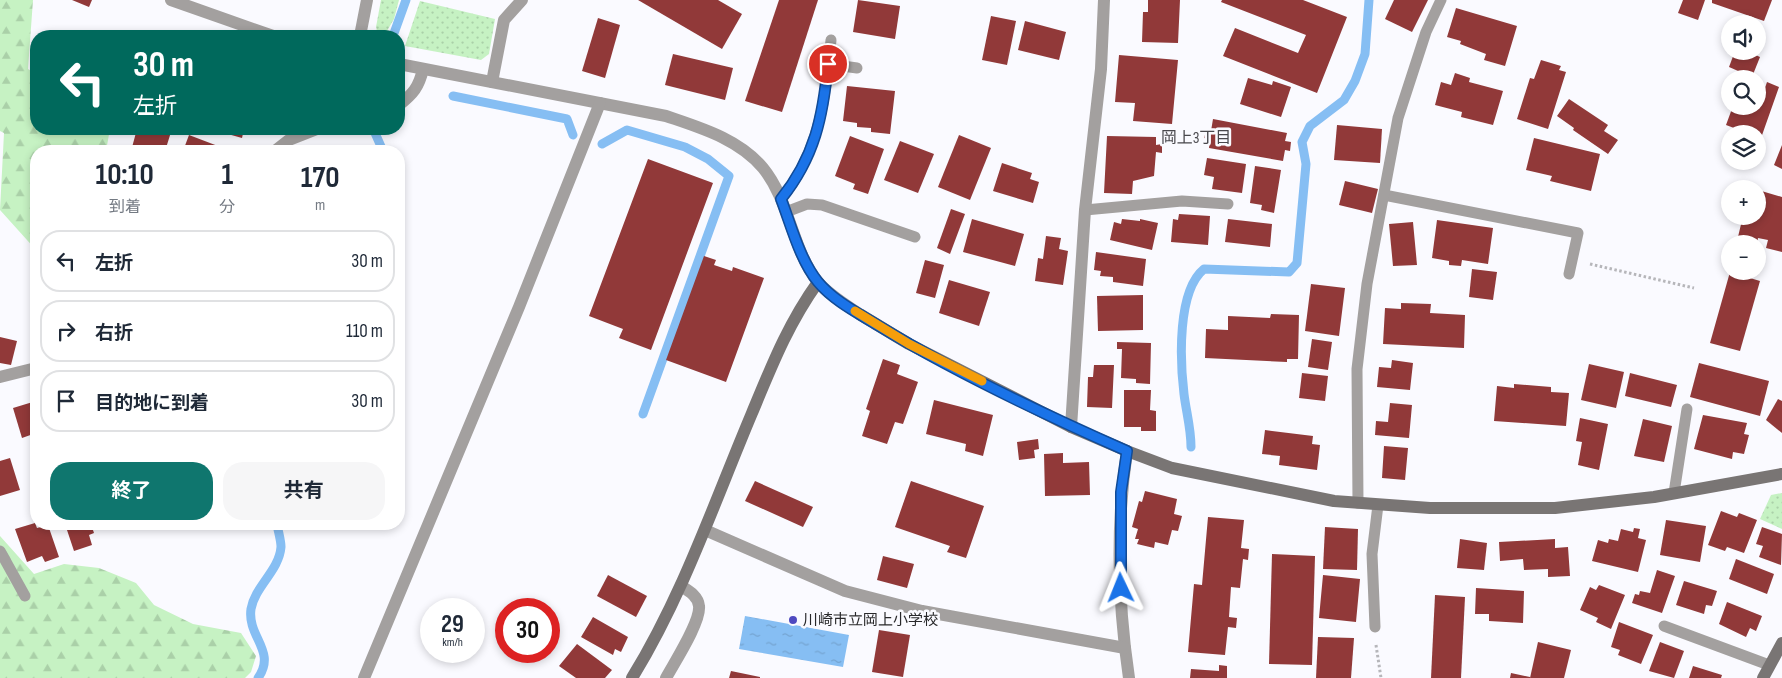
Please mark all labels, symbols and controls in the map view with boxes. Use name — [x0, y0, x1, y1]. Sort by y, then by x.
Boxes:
map controls — [1721, 15, 1766, 280]
button: sound — [1721, 15, 1766, 60]
pin — [807, 43, 849, 85]
text: 30 m — [133, 44, 194, 87]
icon: left — [50, 50, 115, 115]
icon: arrive — [814, 50, 842, 78]
button: search — [1721, 70, 1766, 115]
text: 左折 — [133, 93, 177, 120]
button: layers — [1721, 125, 1766, 170]
district label: 岡上3丁目 — [1161, 129, 1231, 148]
text: 10:10 — [95, 157, 154, 193]
text: 1 — [221, 157, 233, 193]
text: 170 — [301, 160, 340, 196]
button: + — [1721, 180, 1766, 225]
text: m — [315, 196, 325, 215]
text: 到着 — [109, 198, 141, 217]
text: 分 — [219, 198, 235, 217]
button: − — [1721, 235, 1766, 280]
icon: left — [52, 247, 80, 275]
text: 30 m — [351, 250, 383, 273]
text: 左折 — [95, 252, 133, 275]
icon: right — [52, 317, 80, 345]
text: 110 m — [346, 320, 383, 343]
text: 右折 — [95, 322, 133, 345]
icon: arrive — [52, 387, 80, 415]
text: 30 m — [351, 390, 383, 413]
text: 目的地に到着 — [95, 392, 209, 415]
button: 終了 — [50, 462, 213, 520]
button: 共有 — [223, 462, 385, 520]
position arrow — [1094, 561, 1146, 613]
speed limit sign: 30 — [495, 598, 560, 663]
text: 29 — [441, 609, 464, 640]
place label: 川崎市立岡上小学校 — [803, 611, 938, 630]
marker: 川崎市立岡上小学校 — [787, 614, 799, 626]
text: km/h — [442, 635, 463, 650]

